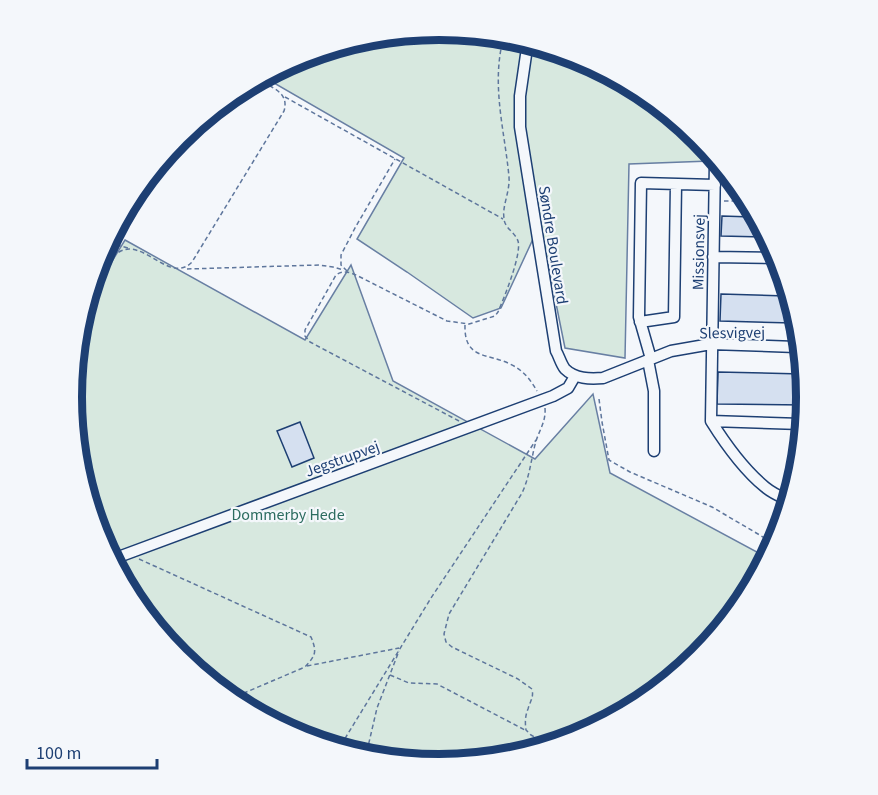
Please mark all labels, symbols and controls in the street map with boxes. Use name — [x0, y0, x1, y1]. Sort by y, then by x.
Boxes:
street label: Søndre Boulevard — [533, 184, 573, 306]
street label: Missionsvej — [687, 214, 711, 290]
street label: Slesvigvej — [699, 321, 765, 345]
street label: Jegstrupvej — [302, 435, 383, 483]
park label: Dommerby Hede — [231, 504, 345, 526]
scale bar — [27, 732, 158, 770]
text: 100 m — [36, 741, 81, 766]

